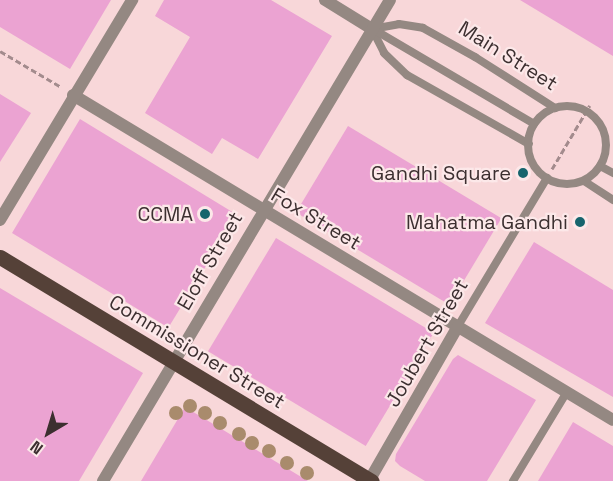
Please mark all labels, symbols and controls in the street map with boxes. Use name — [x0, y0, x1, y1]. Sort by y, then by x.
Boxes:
street label: Main Street — [454, 16, 562, 96]
place label: Gandhi Square — [371, 161, 511, 185]
marker: Gandhi Square — [516, 166, 530, 180]
street label: Fox Street — [267, 183, 365, 255]
place label: CCMA — [137, 202, 193, 226]
marker: CCMA — [198, 207, 212, 221]
street label: Eloff Street — [172, 208, 248, 314]
place label: Mahatma Gandhi — [406, 210, 568, 234]
marker: Mahatma Gandhi — [573, 215, 587, 229]
street label: Joubert Street — [381, 275, 473, 411]
street label: Commissioner Street — [105, 290, 289, 414]
north arrow — [18, 403, 78, 463]
text: N — [26, 436, 47, 459]

